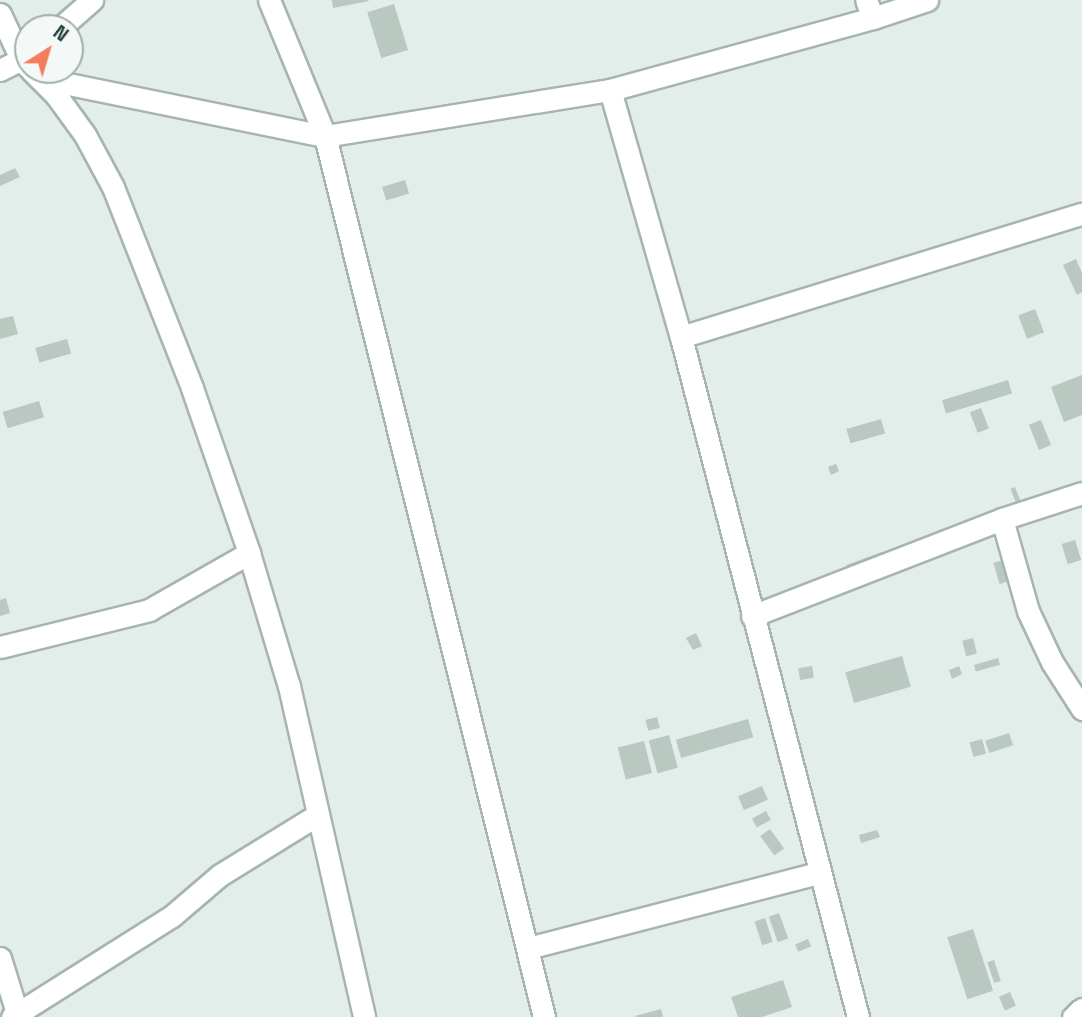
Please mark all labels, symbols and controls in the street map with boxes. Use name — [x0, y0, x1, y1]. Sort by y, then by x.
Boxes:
north arrow — [14, 14, 84, 84]
text: N — [48, 20, 73, 47]

